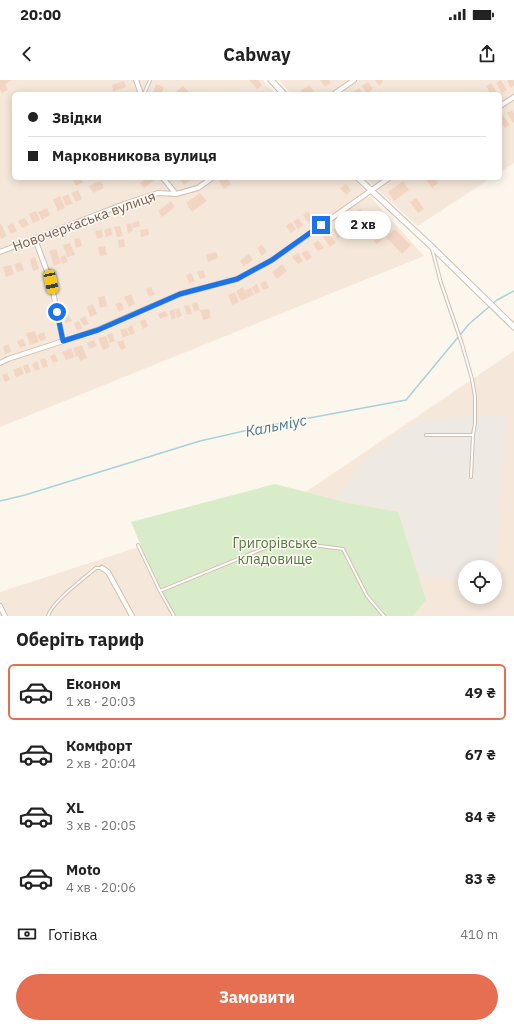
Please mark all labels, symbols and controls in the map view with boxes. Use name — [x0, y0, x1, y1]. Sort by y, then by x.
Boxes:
text: 20:00 — [20, 5, 61, 24]
icon: back — [16, 43, 38, 65]
text: Cabway — [223, 43, 291, 66]
icon: share — [476, 43, 498, 65]
text: Звідки — [52, 108, 102, 127]
text: Марковникова вулиця — [52, 146, 217, 165]
street label: Новочеркаська вулиця — [10, 187, 158, 255]
callout: 2 хв — [335, 211, 391, 239]
route end — [312, 216, 330, 234]
text: 2 хв — [350, 216, 376, 233]
car — [43, 269, 59, 295]
route start — [48, 303, 66, 321]
water label: Кальміус — [244, 410, 309, 441]
park label: Григорівське кладовище — [232, 534, 318, 568]
map controls — [458, 560, 502, 604]
button: locate — [458, 560, 502, 604]
text: Оберіть тариф — [16, 628, 144, 651]
icon: car — [18, 674, 54, 710]
text: Економ — [66, 674, 121, 693]
text: 49 ₴ — [465, 683, 496, 702]
text: 1 хв · 20:03 — [66, 693, 136, 710]
icon: car — [18, 736, 54, 772]
text: Комфорт — [66, 736, 132, 755]
text: 67 ₴ — [465, 745, 496, 764]
text: 2 хв · 20:04 — [66, 755, 136, 772]
icon: car — [18, 798, 54, 834]
text: XL — [66, 798, 84, 817]
text: 84 ₴ — [465, 807, 496, 826]
text: 3 хв · 20:05 — [66, 817, 136, 834]
icon: car — [18, 860, 54, 896]
text: Moto — [66, 860, 101, 879]
text: 83 ₴ — [465, 869, 496, 888]
text: 4 хв · 20:06 — [66, 879, 136, 896]
icon: cash — [16, 923, 38, 945]
text: Готівка — [48, 925, 98, 944]
text: 410 m — [460, 926, 498, 943]
button: Замовити — [16, 974, 498, 1020]

